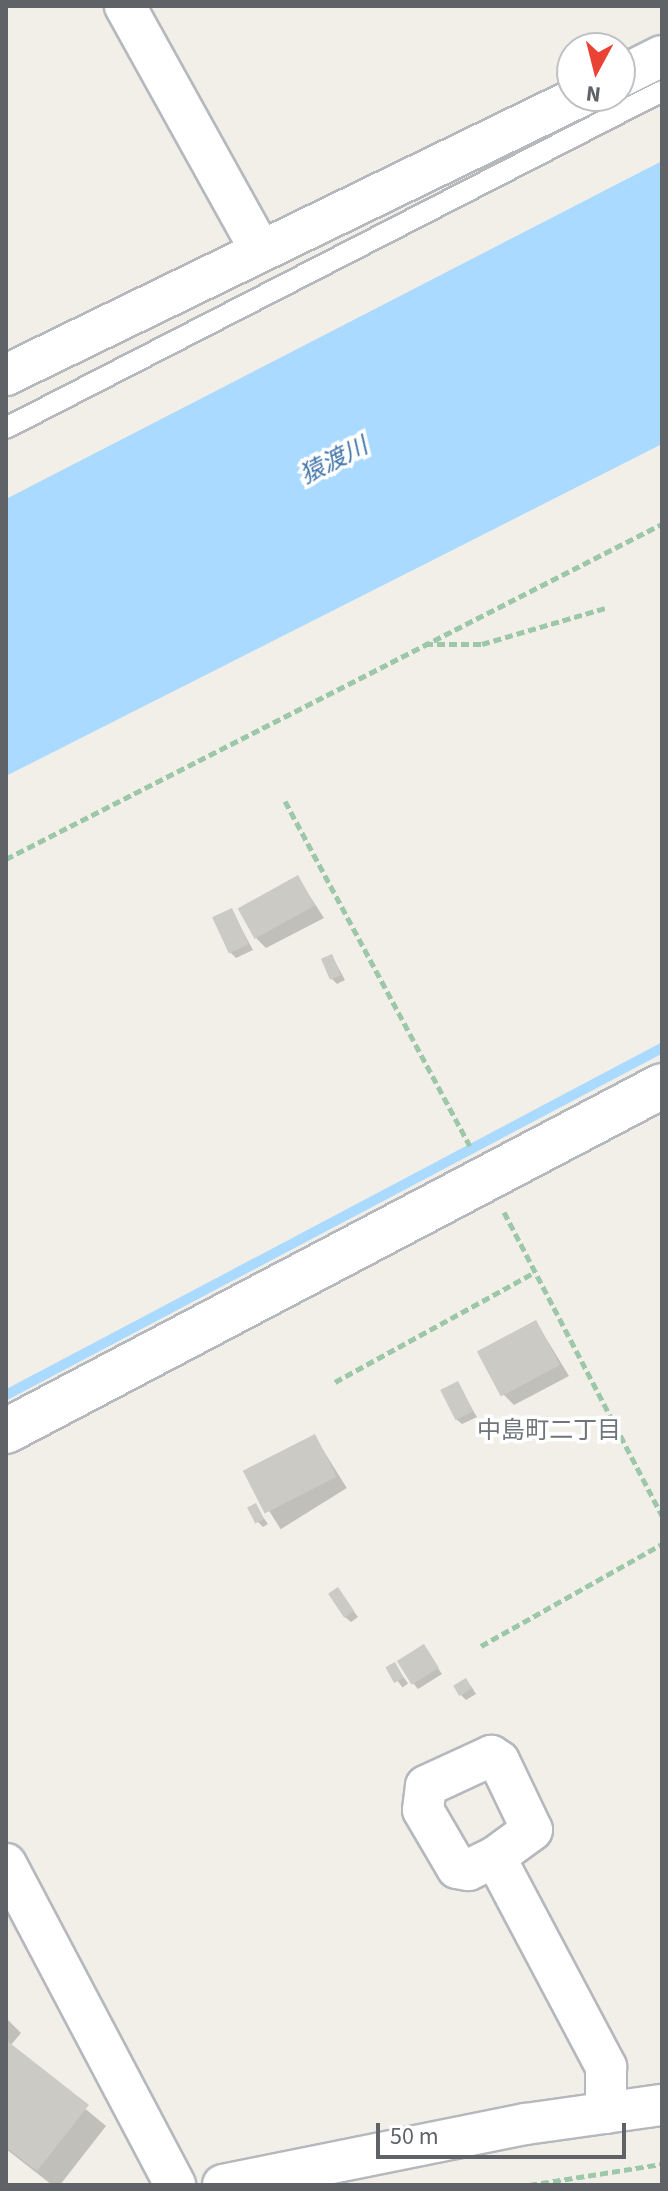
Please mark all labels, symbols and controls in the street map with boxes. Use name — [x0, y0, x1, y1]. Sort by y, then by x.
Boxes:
north arrow — [556, 32, 636, 112]
text: N — [584, 77, 603, 111]
water label: 猿渡川 — [295, 432, 373, 490]
district label: 中島町二丁目 — [477, 1417, 621, 1445]
scale bar — [380, 2107, 630, 2157]
text: 50 m — [390, 2119, 439, 2154]

